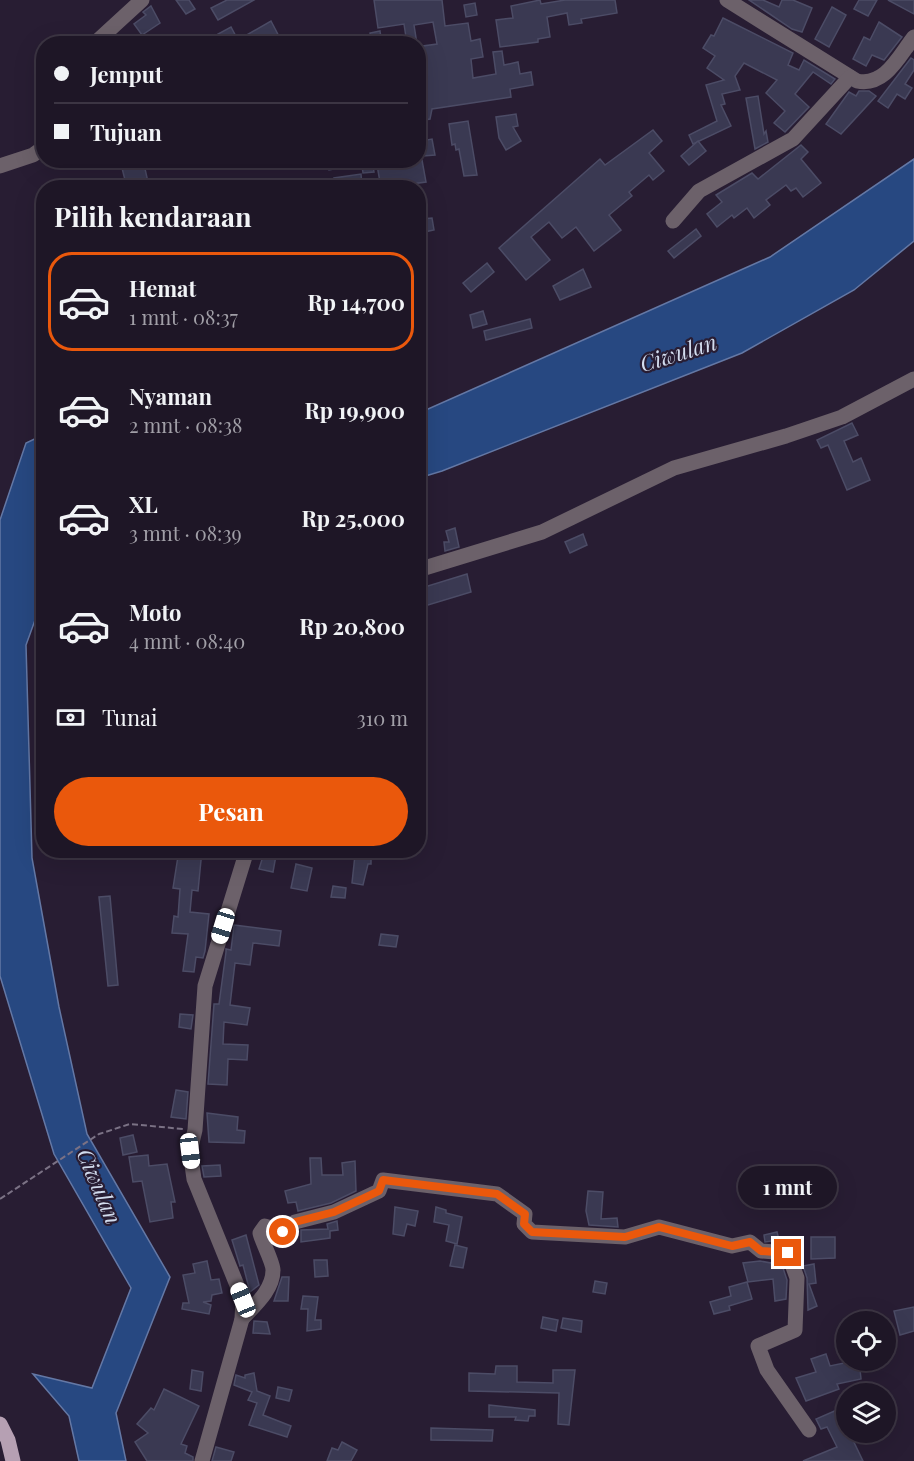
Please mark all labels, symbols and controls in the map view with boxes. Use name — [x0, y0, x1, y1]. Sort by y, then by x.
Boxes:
text: Jemput — [90, 59, 163, 89]
text: Tujuan — [90, 117, 162, 147]
text: Pilih kendaraan — [54, 198, 252, 234]
text: Hemat — [129, 273, 196, 303]
icon: car — [57, 275, 111, 329]
text: Rp 14,700 — [307, 287, 405, 317]
text: 1 mnt · 08:37 — [129, 303, 238, 330]
water label: Ciwulan — [636, 326, 720, 378]
text: Nyaman — [129, 381, 212, 411]
icon: car — [57, 383, 111, 437]
text: Rp 19,900 — [305, 395, 405, 425]
text: 2 mnt · 08:38 — [129, 411, 242, 438]
text: XL — [129, 489, 158, 519]
icon: car — [57, 491, 111, 545]
text: Rp 25,000 — [301, 503, 405, 533]
text: 3 mnt · 08:39 — [129, 519, 242, 546]
text: Moto — [129, 597, 182, 627]
icon: car — [57, 599, 111, 653]
text: Rp 20,800 — [299, 611, 405, 641]
text: 4 mnt · 08:40 — [129, 627, 245, 654]
icon: cash — [54, 701, 87, 734]
text: Tunai — [102, 702, 157, 732]
text: 310 m — [357, 704, 408, 731]
button: Pesan — [54, 777, 408, 846]
car — [209, 906, 237, 946]
car — [179, 1132, 201, 1170]
water label: Ciwulan — [71, 1144, 129, 1228]
callout: 1 mnt — [738, 1166, 838, 1208]
text: 1 mnt — [763, 1173, 812, 1200]
route start — [269, 1218, 296, 1245]
route end — [774, 1239, 801, 1266]
car — [228, 1280, 258, 1320]
map controls — [836, 1311, 896, 1443]
button: locate — [836, 1311, 896, 1371]
button: layers — [836, 1383, 896, 1443]

